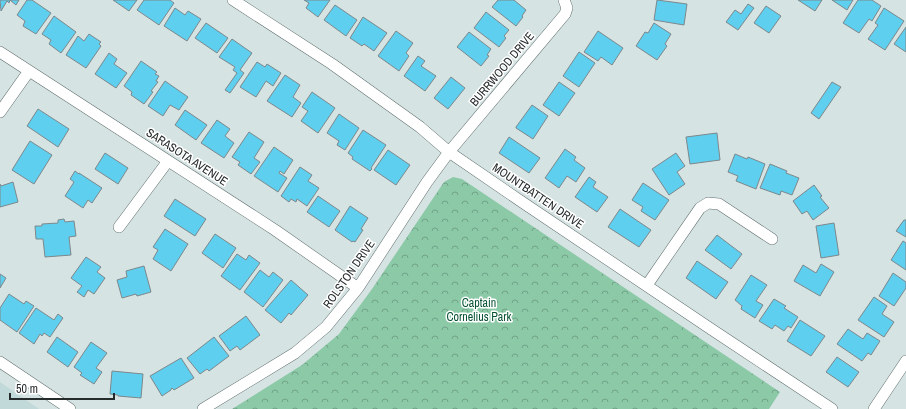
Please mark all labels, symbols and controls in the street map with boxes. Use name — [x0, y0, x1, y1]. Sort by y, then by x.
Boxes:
street label: BURRWOOD DRIVE — [466, 29, 538, 109]
street label: SARASOTA AVENUE — [143, 125, 231, 189]
street label: MOUNTBATTEN DRIVE — [489, 159, 587, 233]
street label: ROLSTON DRIVE — [319, 237, 379, 311]
park label: Captain Cornelius Park — [446, 295, 512, 325]
scale bar — [10, 375, 114, 401]
text: 50 m — [16, 381, 38, 397]

